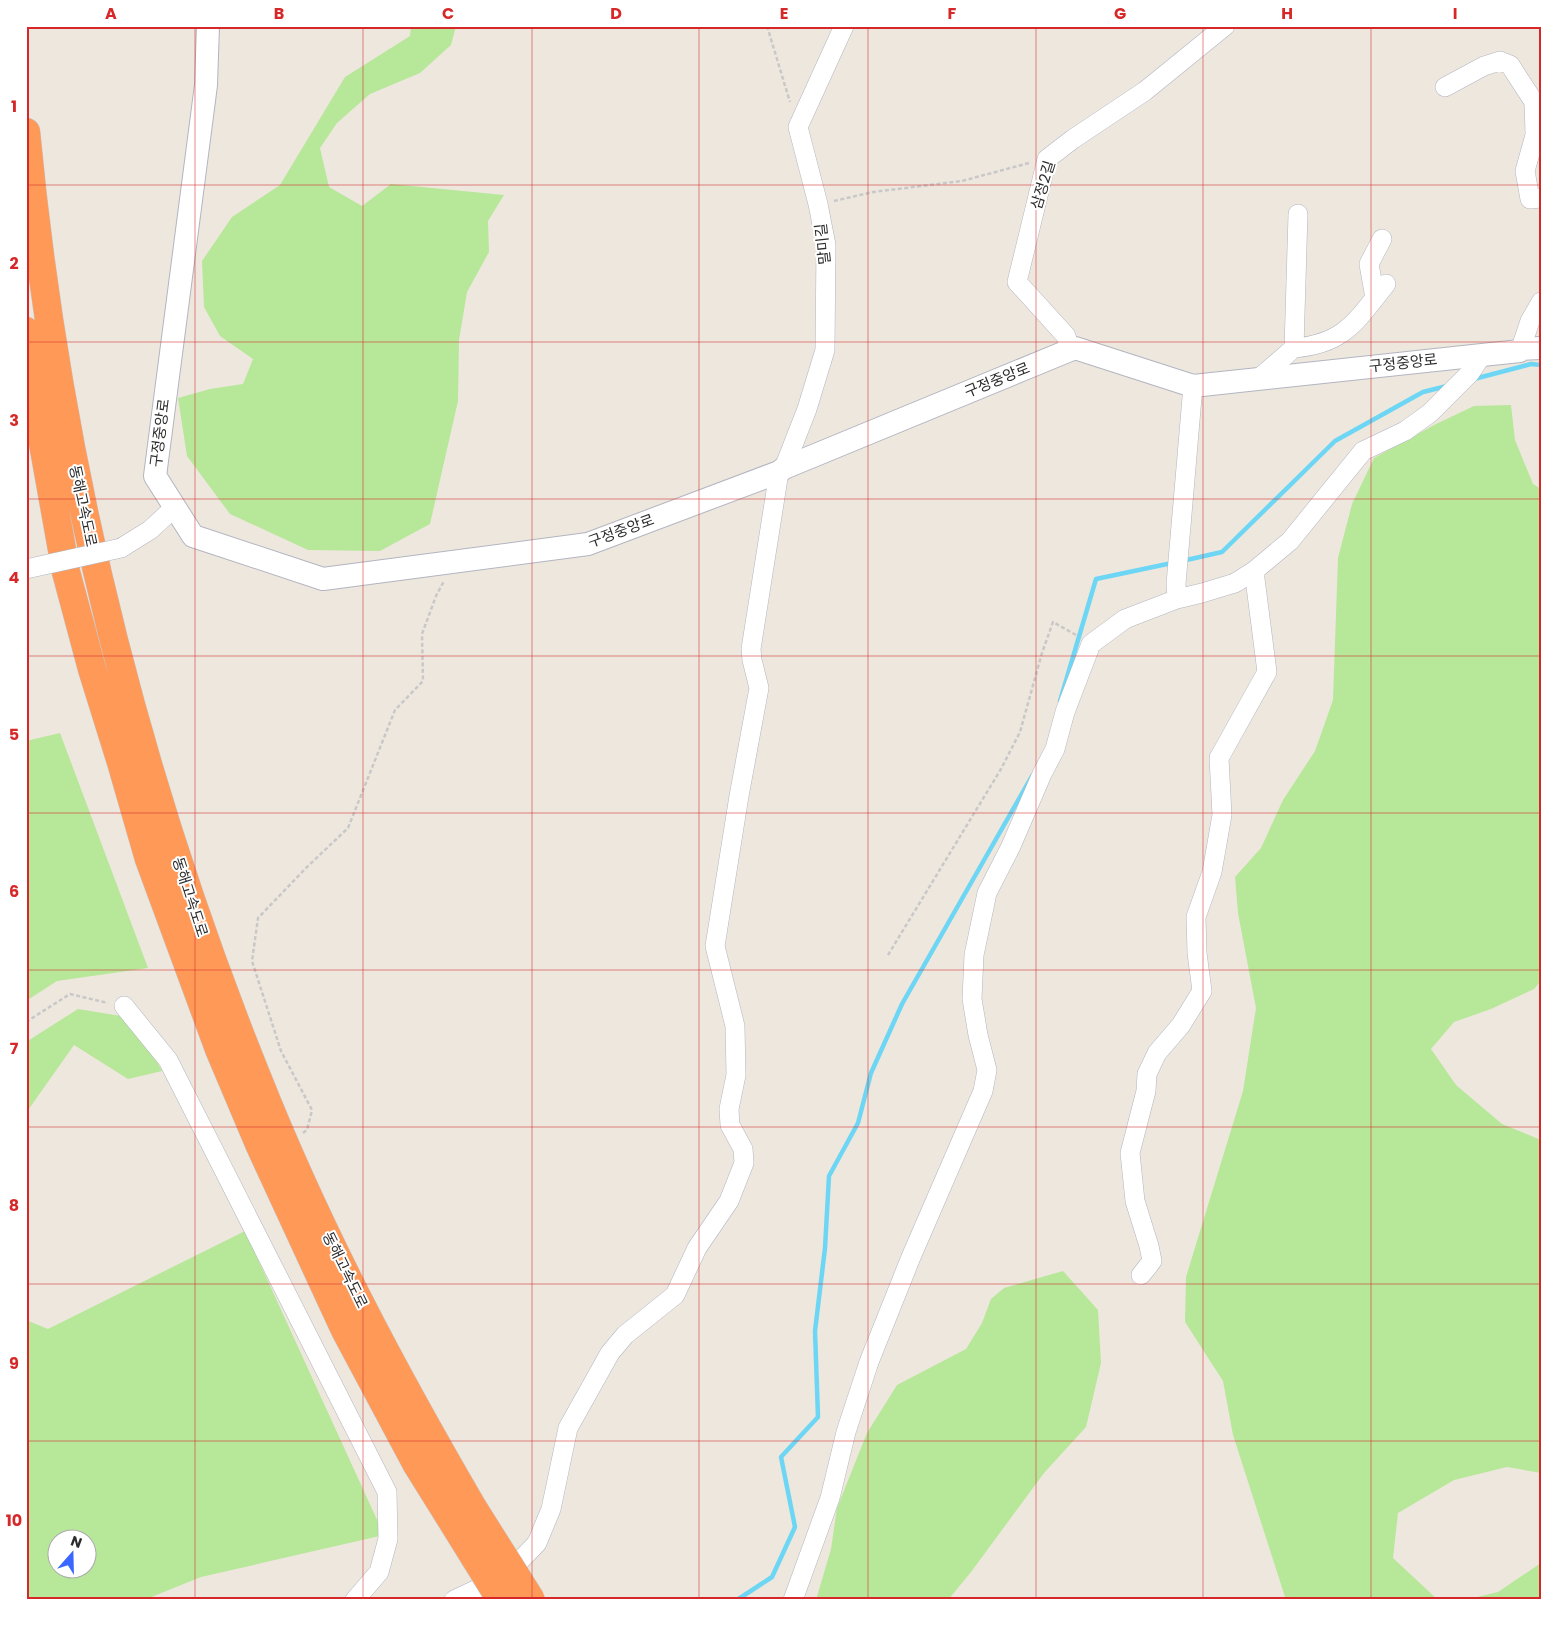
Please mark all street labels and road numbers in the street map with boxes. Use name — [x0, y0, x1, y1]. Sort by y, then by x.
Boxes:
street label: 삼정2길 — [1025, 158, 1060, 212]
street label: 말미길 — [810, 222, 835, 266]
street label: 구정중앙로 — [1368, 348, 1438, 377]
street label: 구정중앙로 — [961, 357, 1033, 402]
street label: 구정중앙로 — [145, 397, 174, 468]
street label: 동해고속도로 — [65, 463, 102, 549]
street label: 구정중앙로 — [585, 509, 657, 552]
street label: 동해고속도로 — [168, 854, 213, 939]
street label: 동해고속도로 — [318, 1228, 373, 1312]

